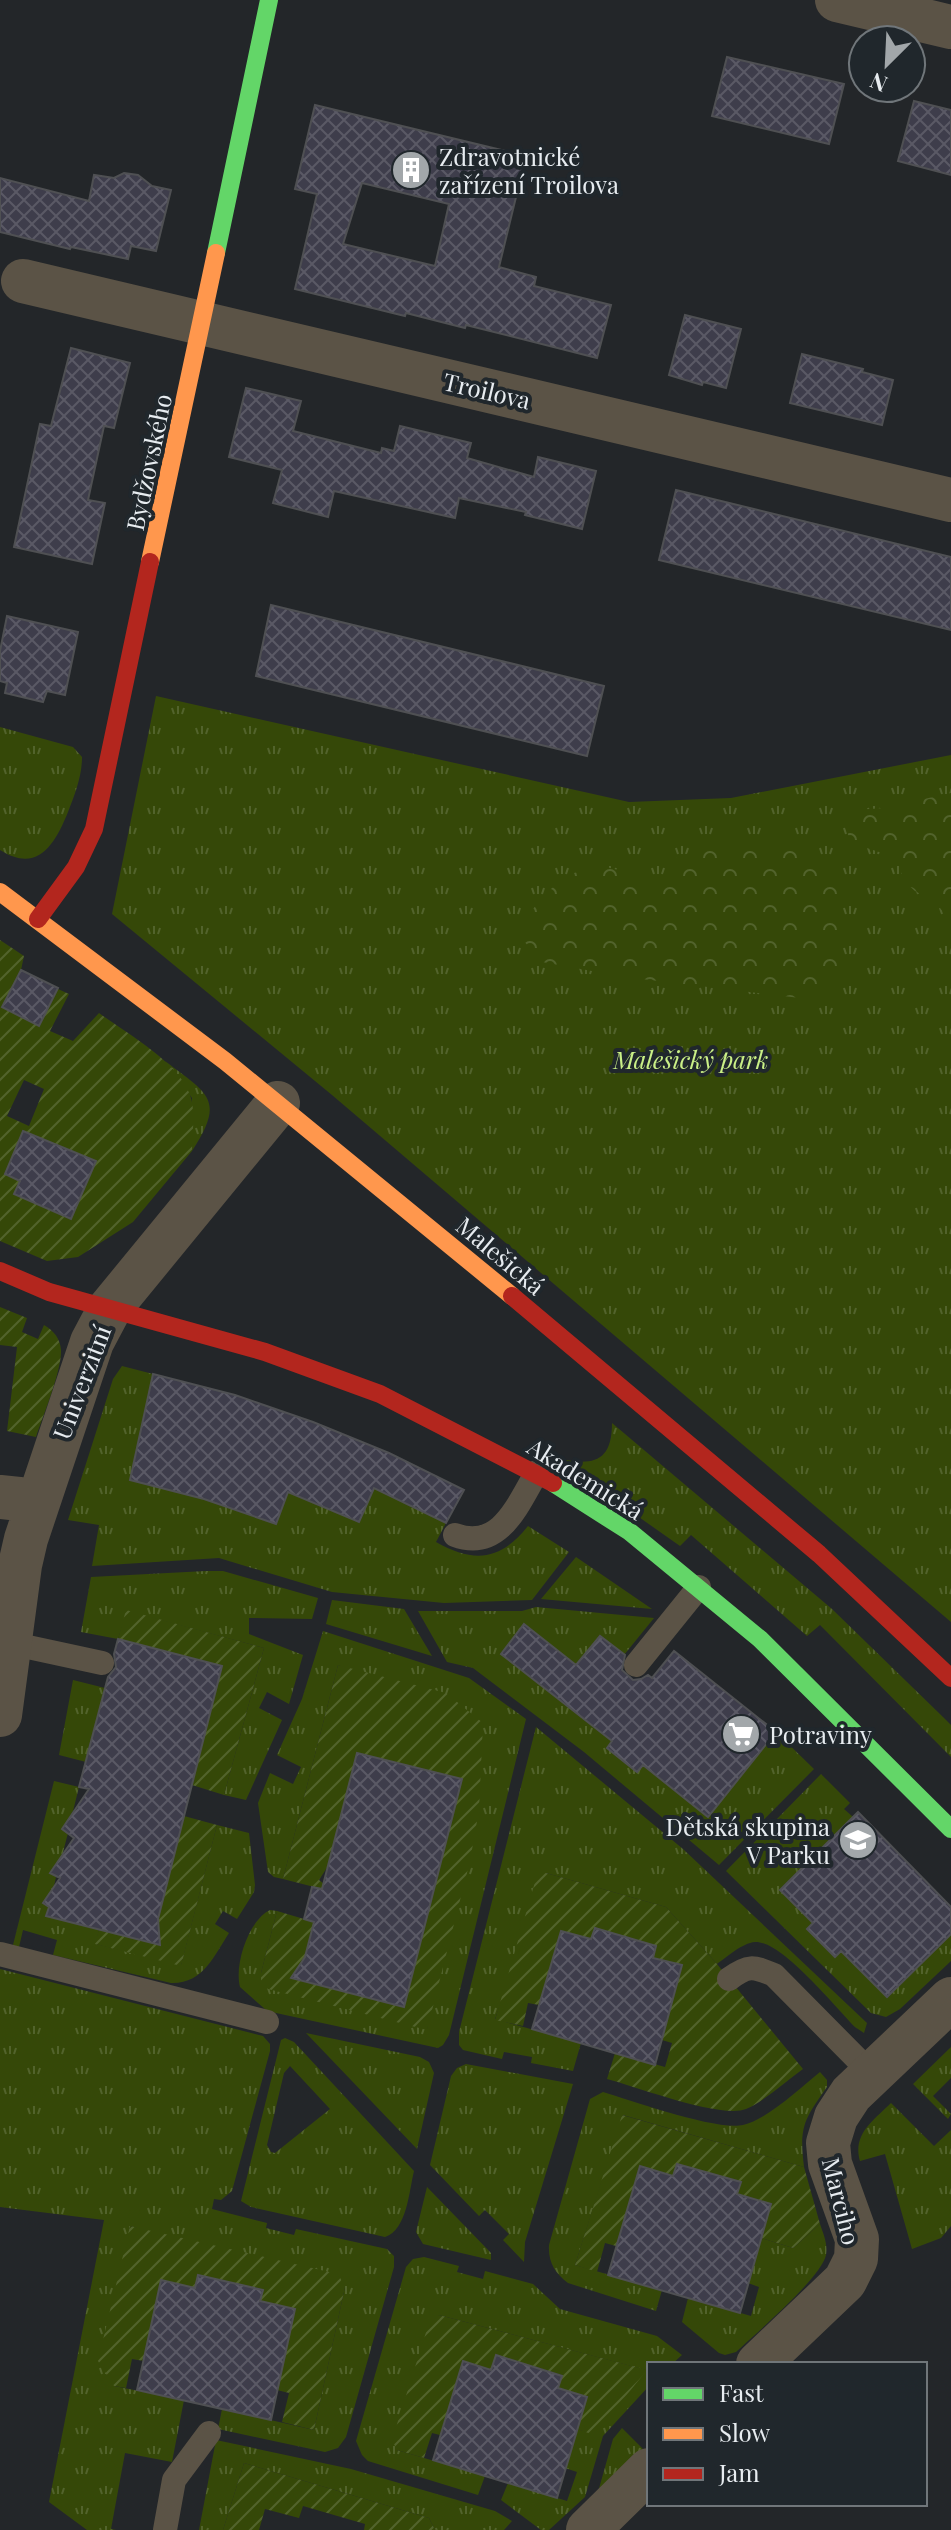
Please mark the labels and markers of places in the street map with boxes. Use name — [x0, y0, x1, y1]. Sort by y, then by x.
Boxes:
place label: Zdravotnické zařízení Troilova — [439, 140, 619, 200]
building icon: Zdravotnické zařízení Troilova — [390, 149, 432, 191]
supermarket icon: Potraviny — [720, 1713, 762, 1755]
place label: Potraviny — [769, 1718, 872, 1750]
place label: Dětská skupina V Parku — [666, 1810, 830, 1870]
school or university icon: Dětská skupina V Parku — [837, 1819, 879, 1861]

